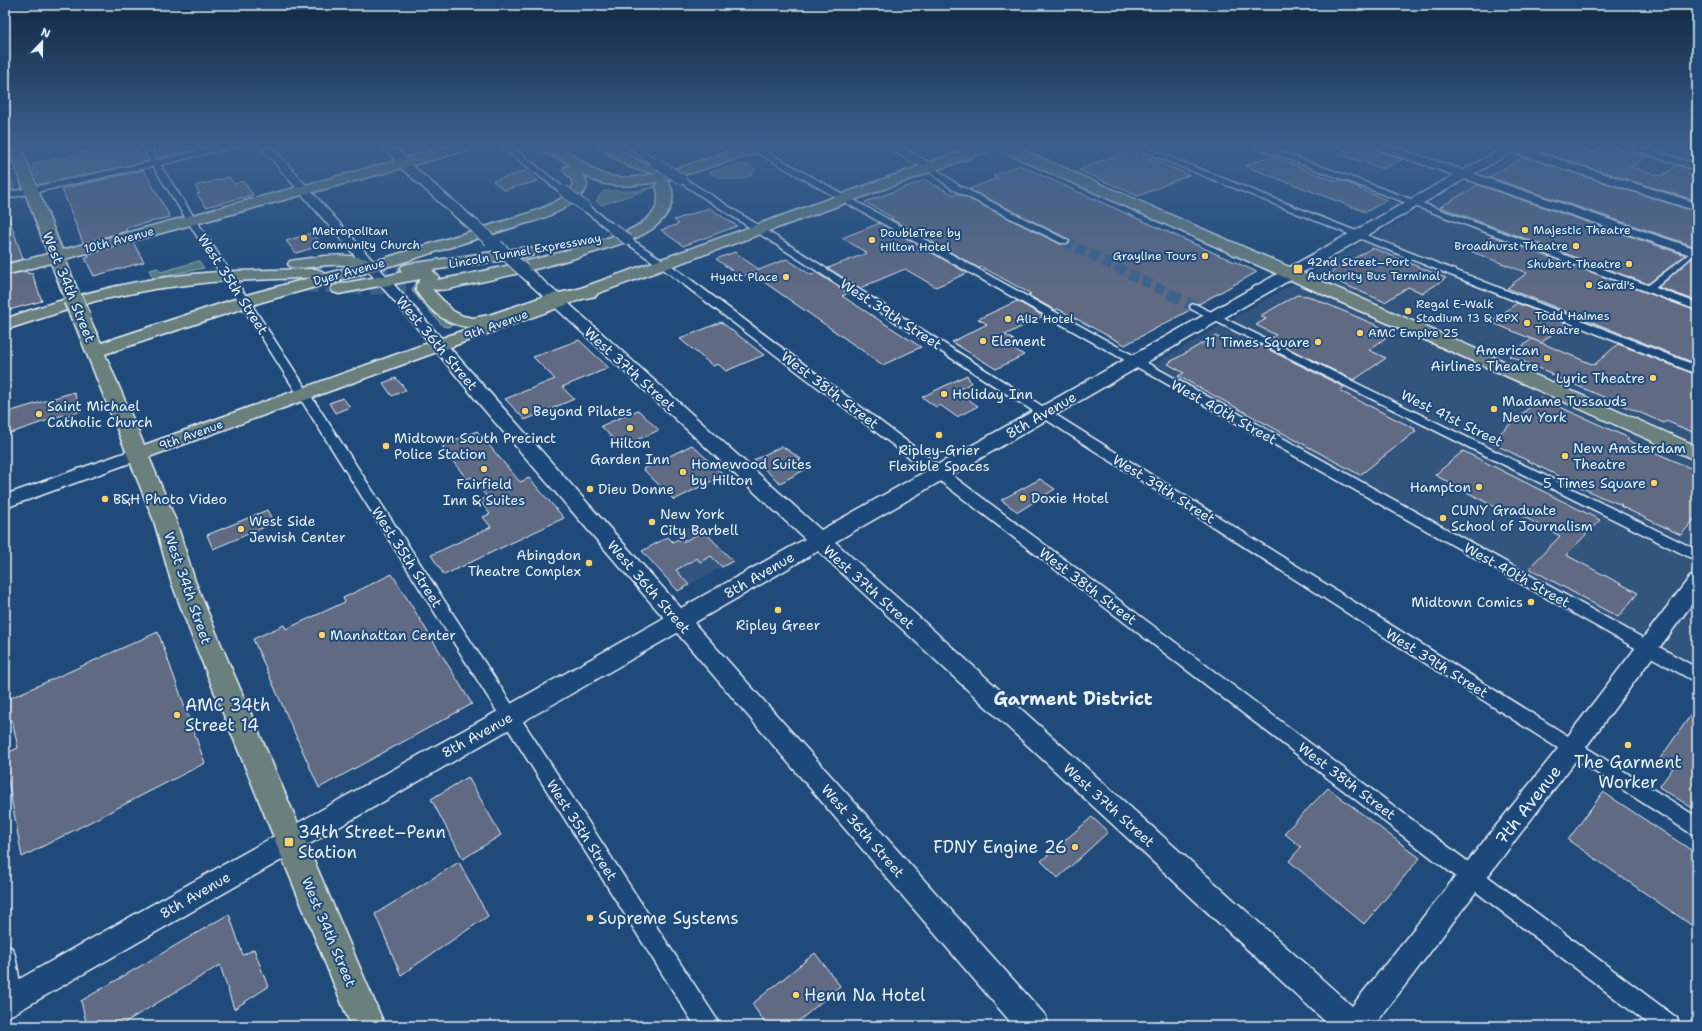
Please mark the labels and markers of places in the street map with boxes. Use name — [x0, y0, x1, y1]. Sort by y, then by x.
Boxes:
place label: Majestic Theatre — [1533, 222, 1631, 238]
place label: Metropolitan Community Church — [312, 223, 420, 253]
place label: DoubleTree by Hilton Hotel — [880, 225, 961, 255]
marker: Majestic Theatre — [1520, 225, 1530, 235]
marker: Metropolitan Community Church — [299, 233, 309, 243]
marker: DoubleTree by Hilton Hotel — [867, 235, 877, 245]
place label: Broadhurst Theatre — [1454, 238, 1568, 254]
marker: Broadhurst Theatre — [1571, 241, 1581, 251]
place label: Grayline Tours — [1113, 248, 1197, 264]
marker: Grayline Tours — [1200, 251, 1210, 261]
place label: 42nd Street–Port Authority Bus Terminal — [1307, 254, 1440, 284]
place label: Shubert Theatre — [1527, 256, 1621, 272]
marker: Shubert Theatre — [1624, 259, 1634, 269]
marker: 42nd Street–Port Authority Bus Terminal — [1292, 263, 1304, 275]
place label: Hyatt Place — [710, 269, 778, 285]
marker: Hyatt Place — [781, 272, 791, 282]
place label: Sardi's — [1597, 277, 1635, 293]
marker: Sardi's — [1584, 280, 1594, 290]
place label: Regal E-Walk Stadium 13 & RPX — [1416, 296, 1519, 326]
marker: Regal E-Walk Stadium 13 & RPX — [1403, 306, 1413, 316]
place label: Todd Haimes Theatre — [1535, 308, 1610, 338]
place label: Aliz Hotel — [1016, 311, 1074, 327]
marker: Aliz Hotel — [1003, 314, 1013, 324]
marker: Todd Haimes Theatre — [1522, 318, 1532, 328]
place label: AMC Empire 25 — [1368, 325, 1458, 341]
marker: AMC Empire 25 — [1355, 328, 1365, 338]
place label: Element — [991, 332, 1046, 350]
place label: 11 Times Square — [1204, 333, 1310, 351]
marker: Element — [978, 336, 988, 346]
marker: 11 Times Square — [1313, 337, 1323, 347]
place label: American Airlines Theatre — [1430, 341, 1539, 375]
marker: American Airlines Theatre — [1542, 353, 1552, 363]
place label: Lyric Theatre — [1556, 369, 1645, 387]
marker: Lyric Theatre — [1648, 373, 1658, 383]
place label: Holiday Inn — [952, 385, 1034, 403]
marker: Holiday Inn — [939, 389, 949, 399]
place label: Madame Tussauds New York — [1502, 392, 1627, 426]
place label: Saint Michael Catholic Church — [47, 397, 153, 431]
place label: Beyond Pilates — [533, 402, 633, 420]
marker: Madame Tussauds New York — [1489, 404, 1499, 414]
marker: Beyond Pilates — [520, 406, 530, 416]
marker: Saint Michael Catholic Church — [34, 409, 44, 419]
marker: Hilton Garden Inn — [625, 423, 635, 433]
place label: Midtown South Precinct Police Station — [394, 429, 556, 463]
marker: Ripley-Grier Flexible Spaces — [934, 430, 944, 440]
place label: Hilton Garden Inn — [590, 434, 670, 468]
place label: New Amsterdam Theatre — [1573, 439, 1686, 473]
marker: Midtown South Precinct Police Station — [381, 441, 391, 451]
place label: Ripley-Grier Flexible Spaces — [888, 441, 990, 475]
marker: New Amsterdam Theatre — [1560, 451, 1570, 461]
place label: Homewood Suites by Hilton — [691, 455, 812, 489]
marker: Fairfield Inn & Suites — [479, 464, 489, 474]
marker: Homewood Suites by Hilton — [678, 467, 688, 477]
place label: 5 Times Square — [1543, 474, 1646, 492]
place label: Fairfield Inn & Suites — [443, 475, 525, 509]
place label: Hampton — [1410, 478, 1471, 496]
marker: 5 Times Square — [1649, 478, 1659, 488]
place label: Dieu Donne — [598, 480, 674, 498]
marker: Hampton — [1474, 482, 1484, 492]
marker: Dieu Donne — [585, 484, 595, 494]
place label: Doxie Hotel — [1031, 489, 1109, 507]
place label: B&H Photo Video — [113, 490, 227, 508]
marker: Doxie Hotel — [1018, 493, 1028, 503]
marker: B&H Photo Video — [100, 494, 110, 504]
place label: CUNY Graduate School of Journalism — [1451, 501, 1593, 535]
place label: New York City Barbell — [660, 505, 739, 539]
place label: West Side Jewish Center — [249, 512, 346, 546]
marker: CUNY Graduate School of Journalism — [1438, 513, 1448, 523]
marker: New York City Barbell — [647, 517, 657, 527]
marker: West Side Jewish Center — [236, 524, 246, 534]
place label: Abingdon Theatre Complex — [468, 546, 581, 580]
marker: Abingdon Theatre Complex — [584, 558, 594, 568]
place label: Midtown Comics — [1411, 593, 1523, 611]
marker: Midtown Comics — [1526, 597, 1536, 607]
marker: Ripley Greer — [773, 605, 783, 615]
place label: Ripley Greer — [736, 616, 821, 634]
place label: Manhattan Center — [330, 626, 456, 644]
marker: Manhattan Center — [317, 630, 327, 640]
place label: AMC 34th Street 14 — [185, 694, 271, 736]
marker: AMC 34th Street 14 — [172, 710, 182, 720]
marker: The Garment Worker — [1623, 740, 1633, 750]
place label: The Garment Worker — [1574, 751, 1682, 793]
place label: 34th Street–Penn Station — [298, 821, 446, 863]
marker: 34th Street–Penn Station — [283, 836, 295, 848]
place label: FDNY Engine 26 — [933, 836, 1067, 858]
marker: FDNY Engine 26 — [1070, 842, 1080, 852]
place label: Supreme Systems — [598, 907, 739, 929]
marker: Supreme Systems — [585, 913, 595, 923]
place label: Henn Na Hotel — [804, 984, 925, 1006]
marker: Henn Na Hotel — [791, 990, 801, 1000]

